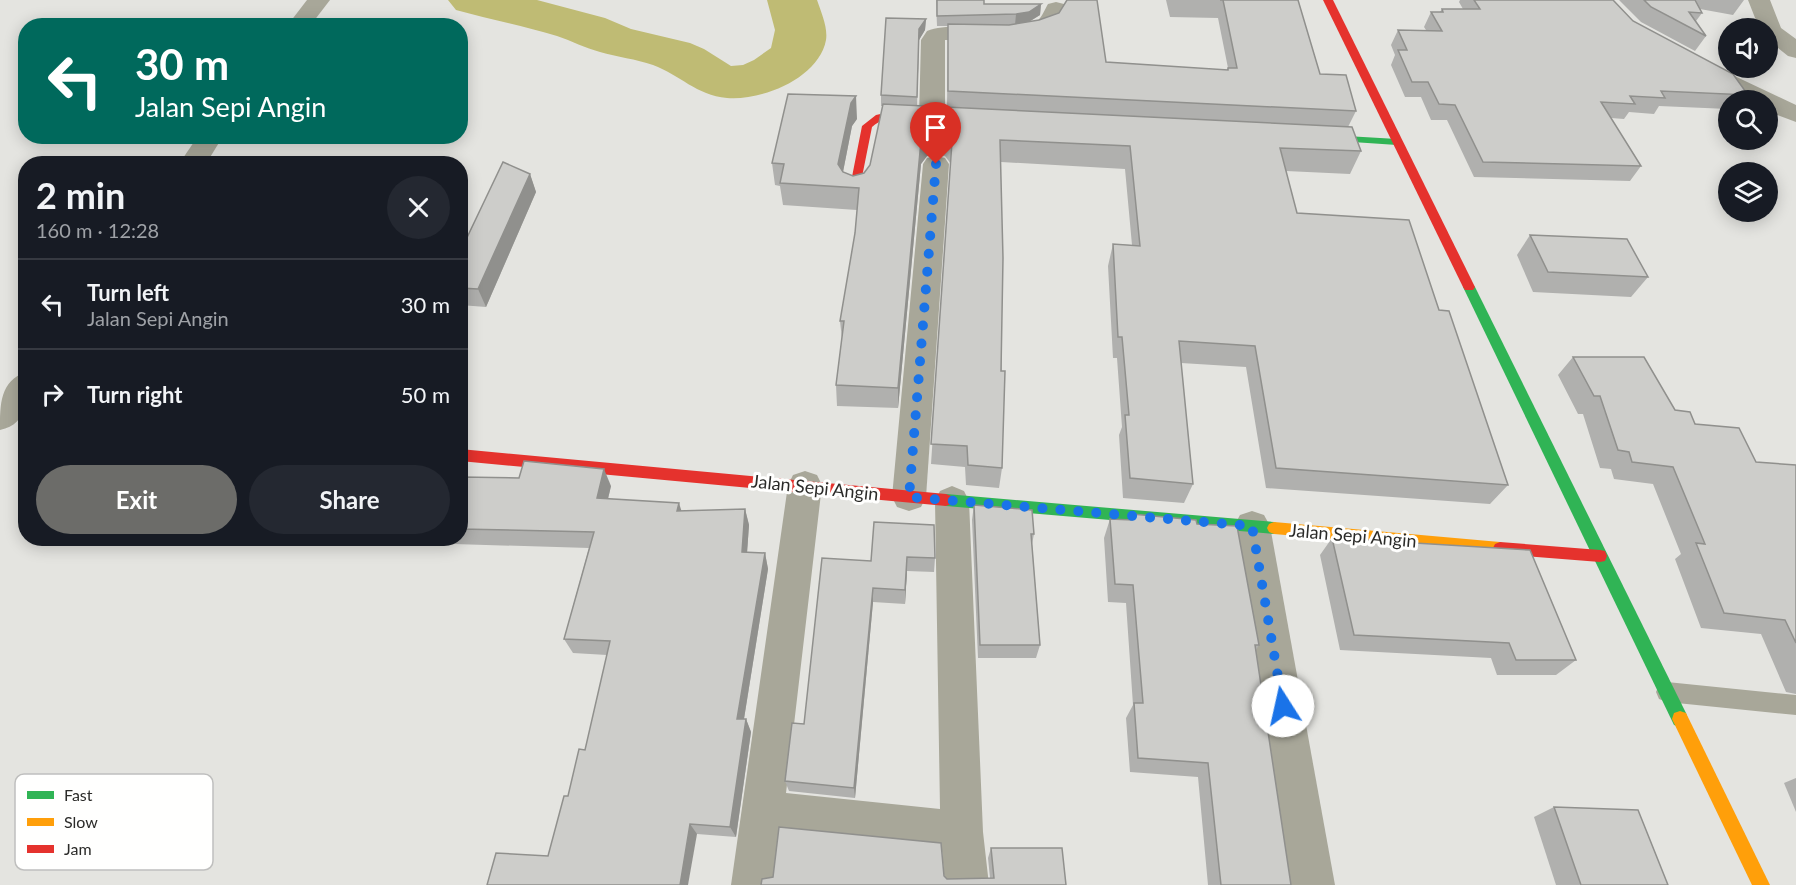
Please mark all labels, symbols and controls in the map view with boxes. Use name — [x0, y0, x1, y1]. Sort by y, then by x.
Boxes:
map controls — [1718, 18, 1778, 222]
button: sound — [1718, 18, 1778, 78]
text: 30 m — [135, 39, 229, 89]
icon: left — [36, 42, 114, 120]
text: Jalan Sepi Angin — [135, 90, 326, 123]
button: search — [1718, 90, 1778, 150]
pin — [910, 102, 961, 164]
icon: arrive — [919, 111, 952, 144]
button: layers — [1718, 162, 1778, 222]
text: 2 min — [36, 173, 125, 217]
button: close — [387, 176, 450, 239]
text: 160 m · 12:28 — [36, 218, 159, 242]
text: Turn left — [87, 279, 169, 306]
icon: left — [36, 288, 69, 321]
text: 30 m — [401, 291, 450, 318]
text: Jalan Sepi Angin — [87, 306, 229, 330]
icon: right — [36, 378, 69, 411]
text: Turn right — [87, 381, 182, 408]
text: 50 m — [401, 381, 450, 408]
button: Exit — [36, 465, 237, 534]
button: Share — [249, 465, 450, 534]
street label: Jalan Sepi Angin — [750, 469, 880, 505]
street label: Jalan Sepi Angin — [1288, 518, 1418, 552]
position arrow — [1251, 674, 1315, 738]
legend — [15, 774, 213, 870]
text: Fast — [64, 785, 93, 804]
text: Slow — [64, 812, 98, 831]
text: Jam — [64, 839, 92, 858]

